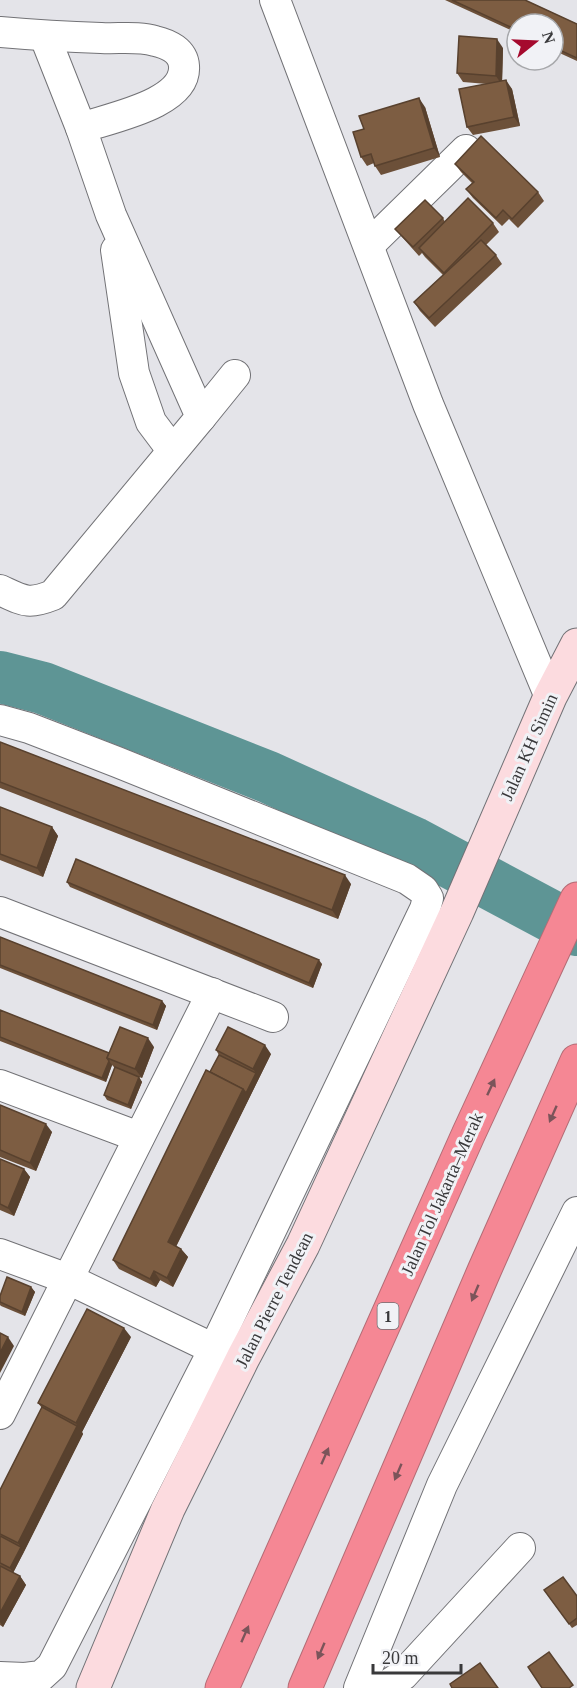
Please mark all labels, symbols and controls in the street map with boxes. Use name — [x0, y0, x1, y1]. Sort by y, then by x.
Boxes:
north arrow — [505, 12, 565, 72]
text: N — [539, 29, 559, 46]
street label: Jalan KH Simin — [496, 690, 562, 804]
one-way arrow — [486, 1078, 495, 1095]
one-way arrow — [549, 1106, 558, 1123]
street label: Jalan Tol Jakarta–Merak — [397, 1109, 487, 1279]
street label: Jalan Pierre Tendean — [231, 1229, 317, 1371]
one-way arrow — [470, 1284, 480, 1302]
road number: 1 — [378, 1303, 398, 1329]
one-way arrow — [320, 1447, 330, 1465]
one-way arrow — [393, 1463, 402, 1481]
one-way arrow — [241, 1626, 250, 1643]
scale bar — [373, 1637, 462, 1675]
one-way arrow — [316, 1642, 325, 1660]
text: 20 m — [382, 1648, 419, 1668]

